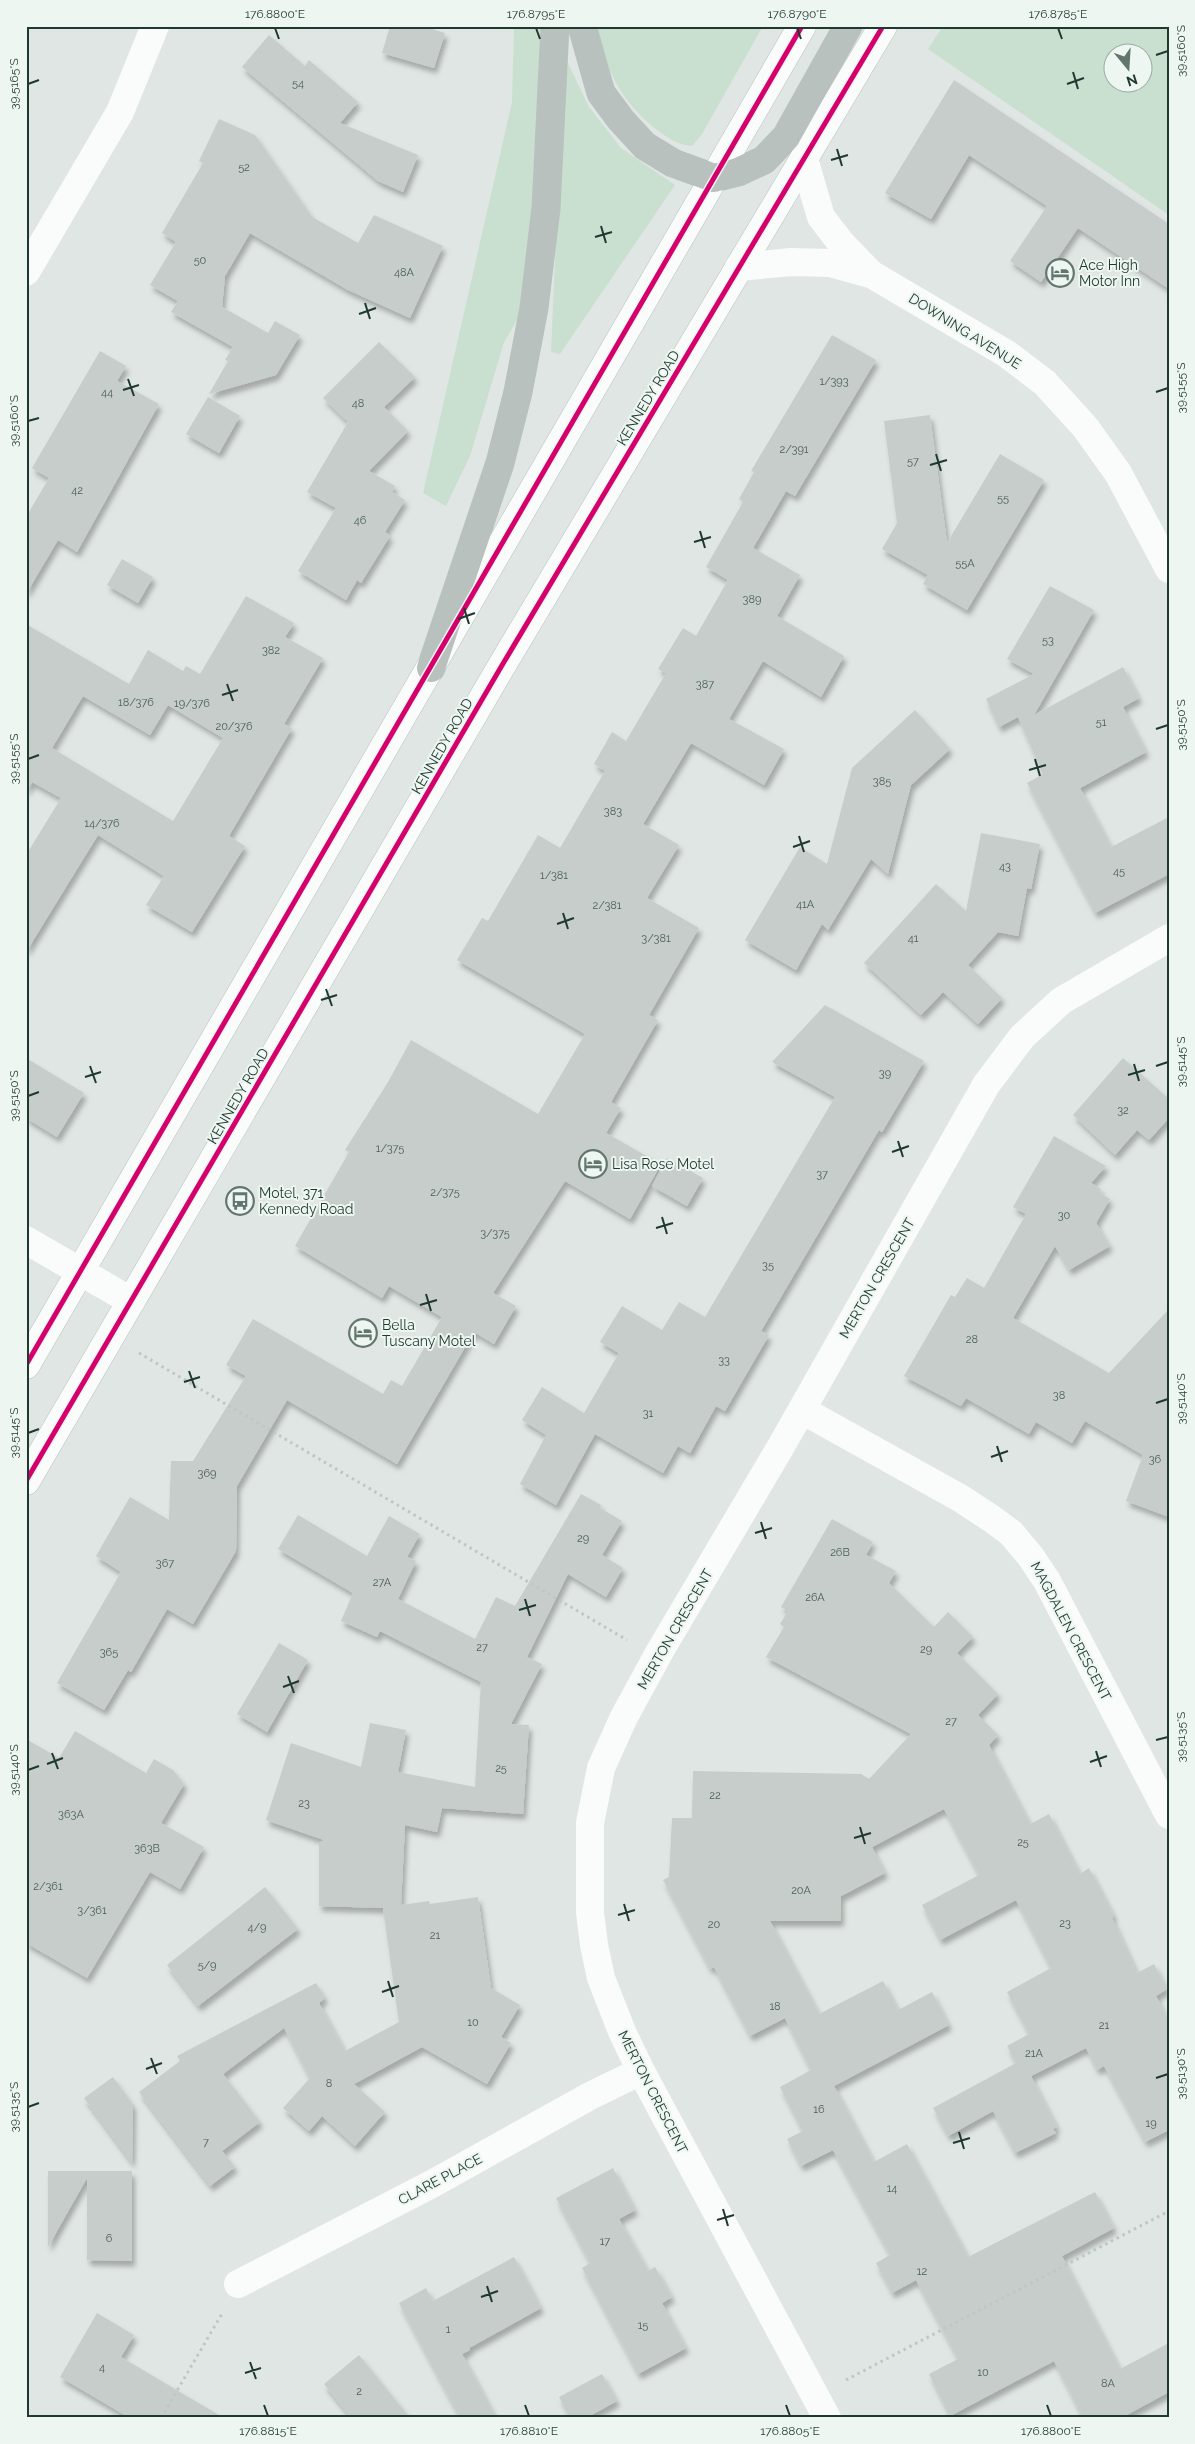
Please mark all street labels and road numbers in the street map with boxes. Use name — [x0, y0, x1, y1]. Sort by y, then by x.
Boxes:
street label: DOWNING AVENUE — [906, 290, 1024, 372]
street label: KENNEDY ROAD — [613, 348, 683, 448]
street label: KENNEDY ROAD — [408, 695, 476, 797]
street label: KENNEDY ROAD — [204, 1045, 272, 1147]
street label: MERTON CRESCENT — [836, 1215, 918, 1341]
street label: MAGDALEN CRESCENT — [1028, 1559, 1115, 1703]
street label: MERTON CRESCENT — [634, 1566, 716, 1692]
street label: MERTON CRESCENT — [615, 2028, 691, 2157]
street label: CLARE PLACE — [395, 2150, 485, 2208]

